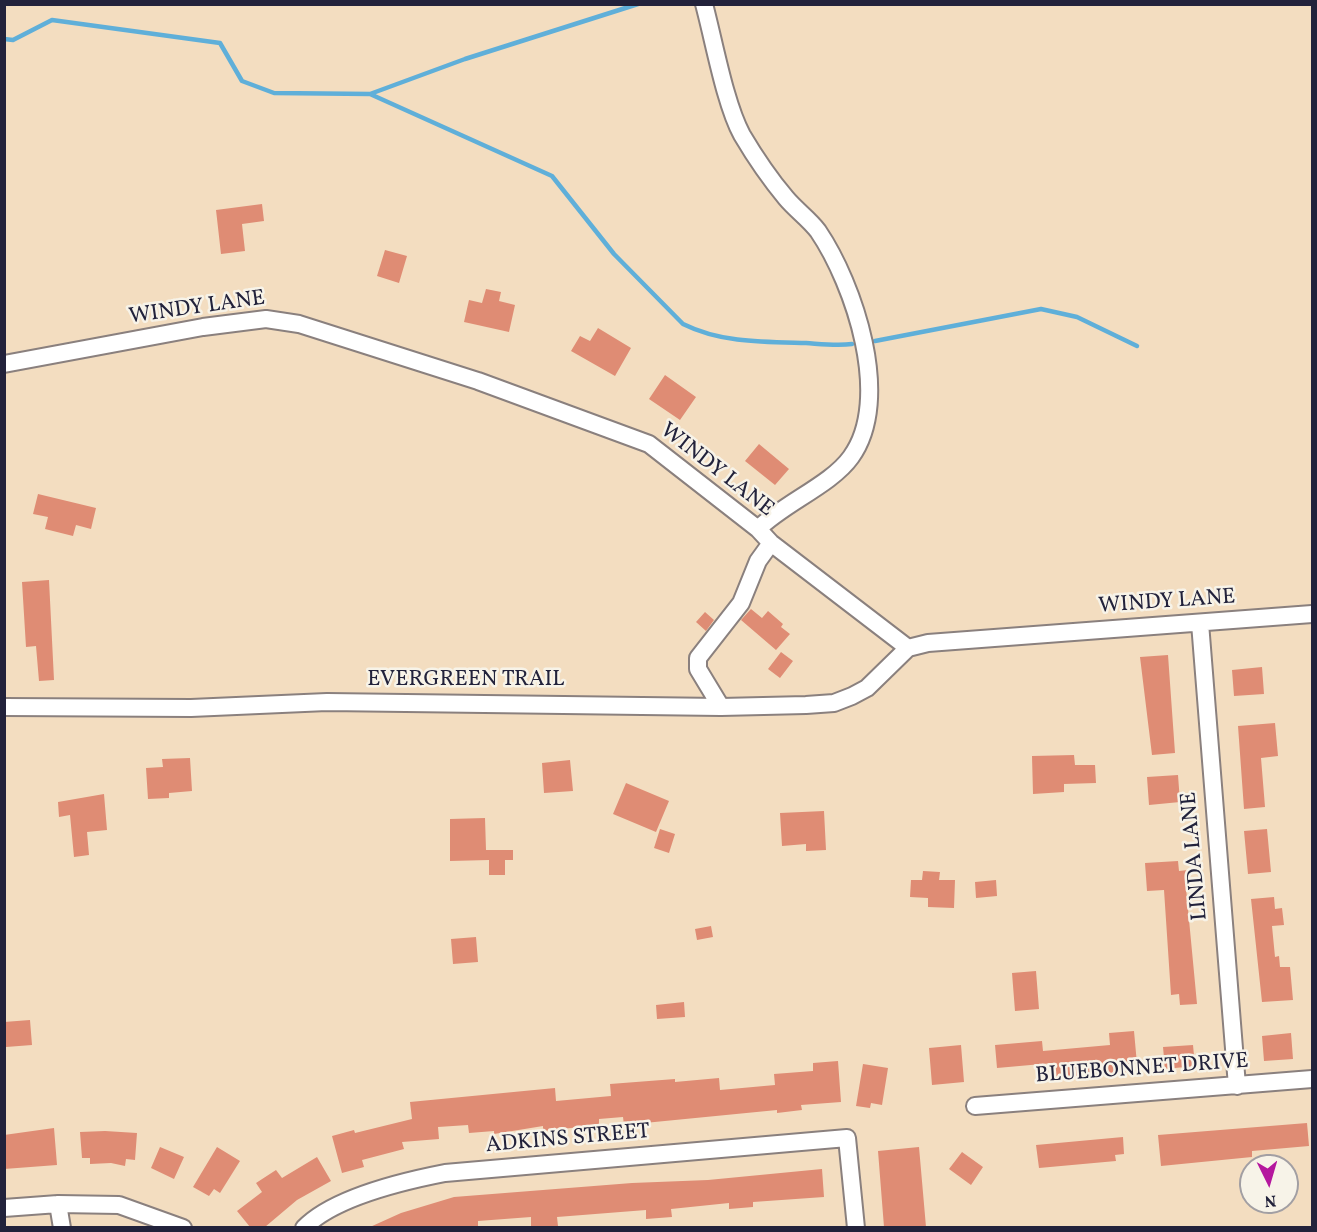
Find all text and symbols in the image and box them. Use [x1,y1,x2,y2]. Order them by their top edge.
street label: WINDY LANE [127,286,267,332]
street label: WINDY LANE [654,418,778,524]
street label: WINDY LANE [1098,585,1236,621]
street label: EVERGREEN TRAIL [367,668,565,694]
street label: LINDA LANE [1177,790,1215,922]
street label: BLUEBONNET DRIVE [1034,1049,1250,1091]
street label: ADKINS STREET [485,1120,651,1160]
north arrow [1239,1154,1299,1214]
text: N [1264,1188,1277,1211]

